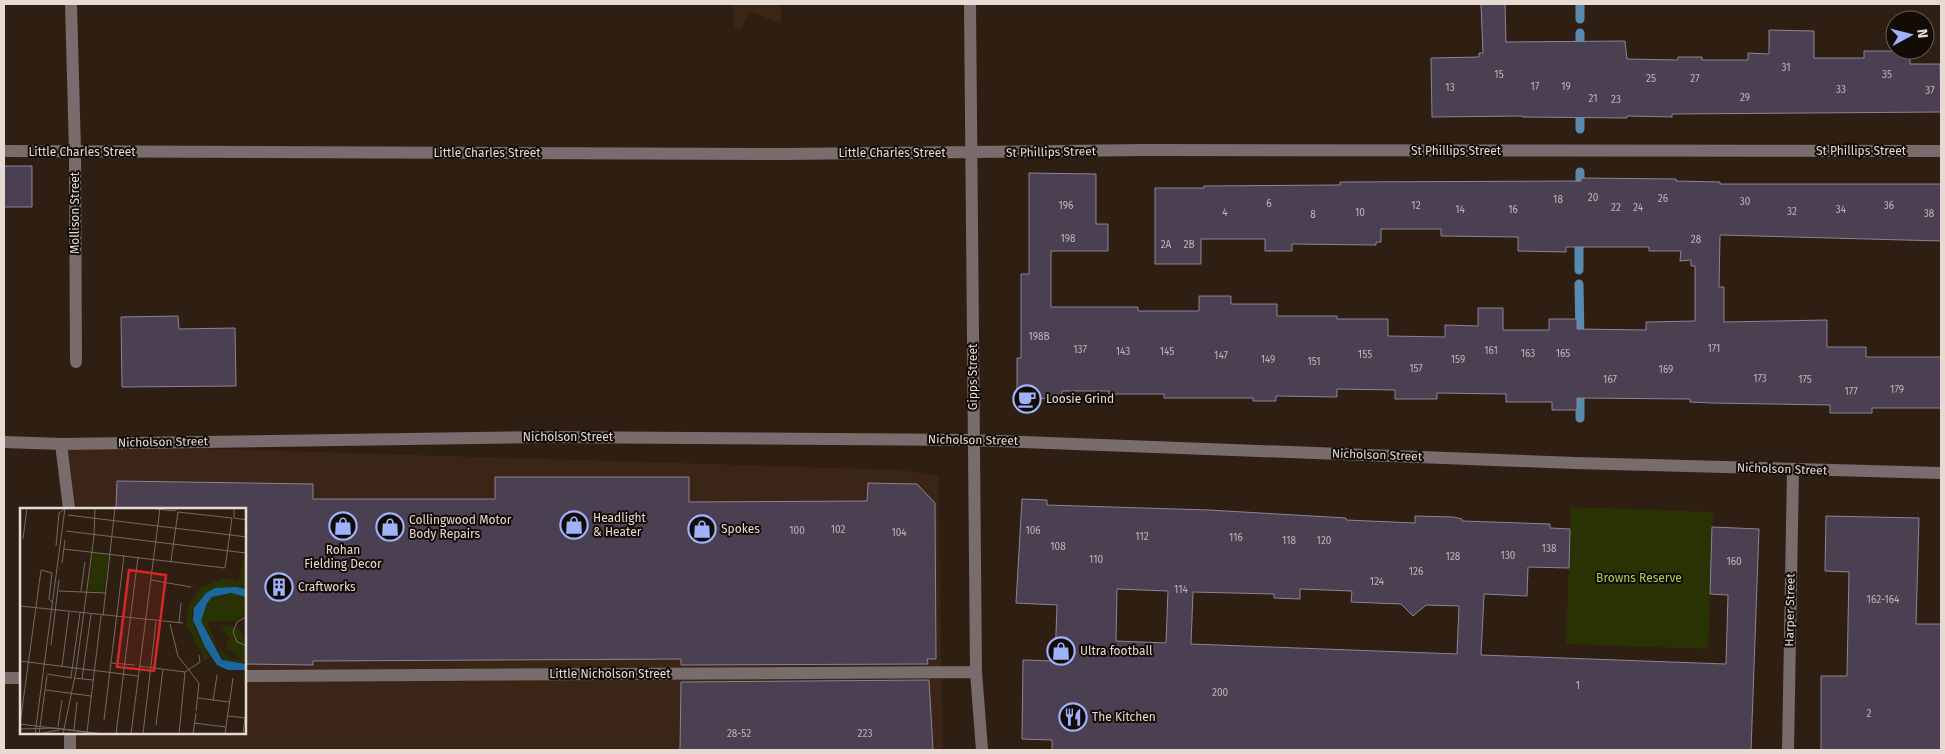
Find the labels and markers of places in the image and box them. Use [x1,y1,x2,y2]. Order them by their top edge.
cafe icon: Loosie Grind [1012,384,1042,414]
place label: Loosie Grind [1046,392,1114,406]
shop icon: Headlight & Heater [559,510,589,540]
shop icon: Rohan Fielding Decor [328,511,358,541]
place label: Headlight & Heater [593,511,646,539]
shop icon: Collingwood Motor Body Repairs [375,512,405,542]
place label: Collingwood Motor Body Repairs [409,513,512,541]
shop icon: Spokes [687,514,717,544]
place label: Spokes [721,522,760,536]
place label: Rohan Fielding Decor [304,543,382,571]
building icon: Craftworks [264,572,294,602]
place label: Craftworks [298,580,356,594]
shop icon: Ultra football [1046,636,1076,666]
place label: Ultra football [1080,644,1153,658]
restaurant icon: The Kitchen [1058,702,1088,732]
place label: The Kitchen [1092,710,1156,724]

